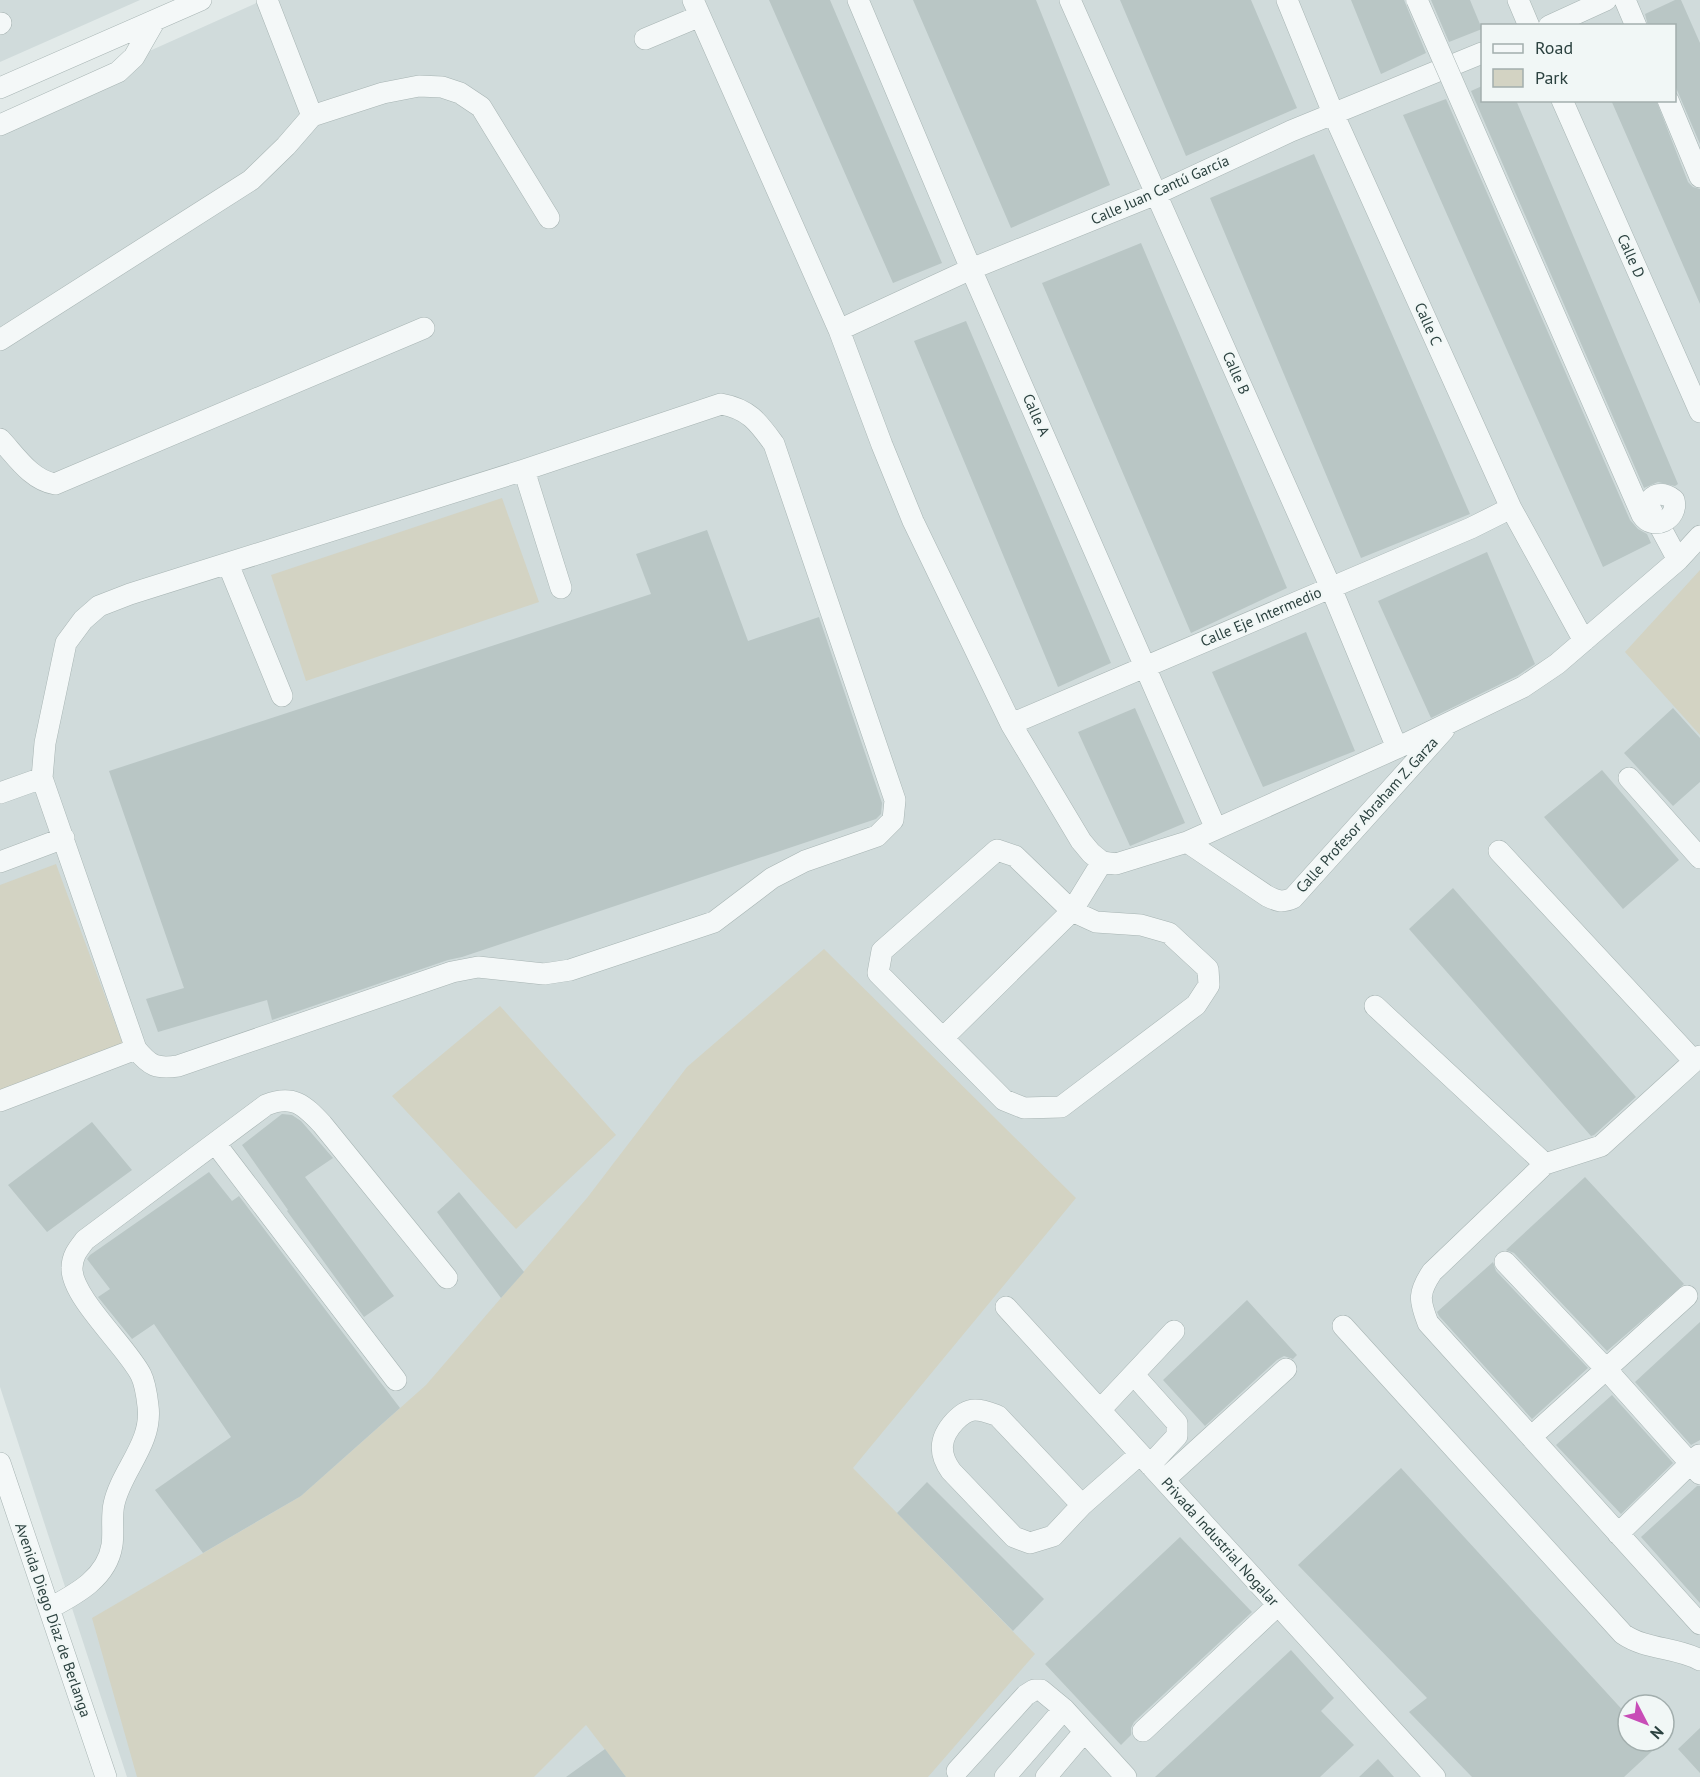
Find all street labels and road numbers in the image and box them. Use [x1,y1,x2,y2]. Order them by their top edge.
street label: Calle Juan Cantú García [1088,150,1232,229]
street label: Calle D [1613,231,1649,281]
street label: Calle C [1411,300,1446,348]
street label: Calle B [1219,348,1254,397]
street label: Calle A [1019,391,1054,439]
street label: Calle Eje Intermedio [1197,582,1324,651]
street label: Calle Profesor Abraham Z. Garza [1292,733,1442,897]
street label: Privada Industrial Nogalar [1158,1473,1283,1610]
street label: Avenida Diego Díaz de Berlanga [11,1520,96,1720]

